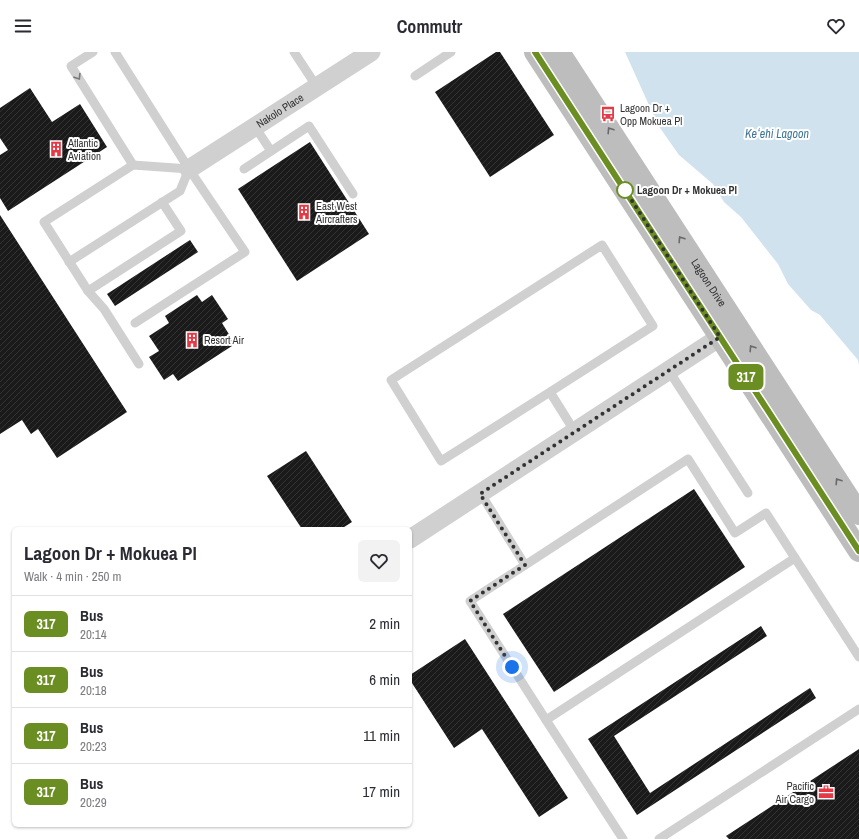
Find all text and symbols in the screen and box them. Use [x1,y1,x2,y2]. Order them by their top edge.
text: Commutr [397,14,462,39]
icon: menu [12,15,34,37]
icon: heart [825,15,847,37]
one-way arrow [73,73,81,80]
street label: Nakolo Place [254,90,306,131]
place label: Lagoon Dr + Opp Mokuea Pl [620,101,682,128]
bus stop icon: Lagoon Dr + Opp Mokuea Pl [599,105,617,123]
water label: Keʻehi Lagoon [745,126,809,142]
one-way arrow [608,128,615,135]
place label: Atlantic Aviation [67,136,101,163]
building icon: Atlantic Aviation [47,140,65,158]
marker: Lagoon Dr + Mokuea Pl [616,181,634,199]
place label: Lagoon Dr + Mokuea Pl [637,183,737,197]
place label: East West Aircrafters [315,199,358,226]
building icon: East West Aircrafters [295,203,313,221]
one-way arrow [679,237,686,244]
street label: Lagoon Drive [688,256,729,309]
building icon: Resort Air [183,331,201,349]
place label: Resort Air [204,333,244,347]
one-way arrow [750,346,757,353]
line badge: 317 [723,364,769,390]
text: 317 [736,368,756,386]
one-way arrow [835,478,843,485]
text: Lagoon Dr + Mokuea Pl [24,540,197,566]
button: heart [358,540,400,582]
text: Walk · 4 min · 250 m [24,568,121,585]
text: Bus [80,605,103,626]
text: 2 min [369,613,400,634]
text: 317 [36,615,56,633]
text: 20:14 [80,626,107,643]
your location [502,657,522,677]
text: Bus [80,661,103,682]
text: 6 min [369,669,400,690]
text: 317 [36,671,56,689]
text: 20:18 [80,682,107,699]
text: Bus [80,717,103,738]
text: 11 min [363,725,400,746]
text: 317 [36,727,56,745]
text: 20:23 [80,738,107,755]
text: Bus [80,773,103,794]
place label: Pacific Air Cargo [774,779,814,806]
text: 17 min [362,781,400,802]
text: 317 [36,783,56,801]
office icon: Pacific Air Cargo [817,783,835,801]
text: 20:29 [80,794,107,811]

